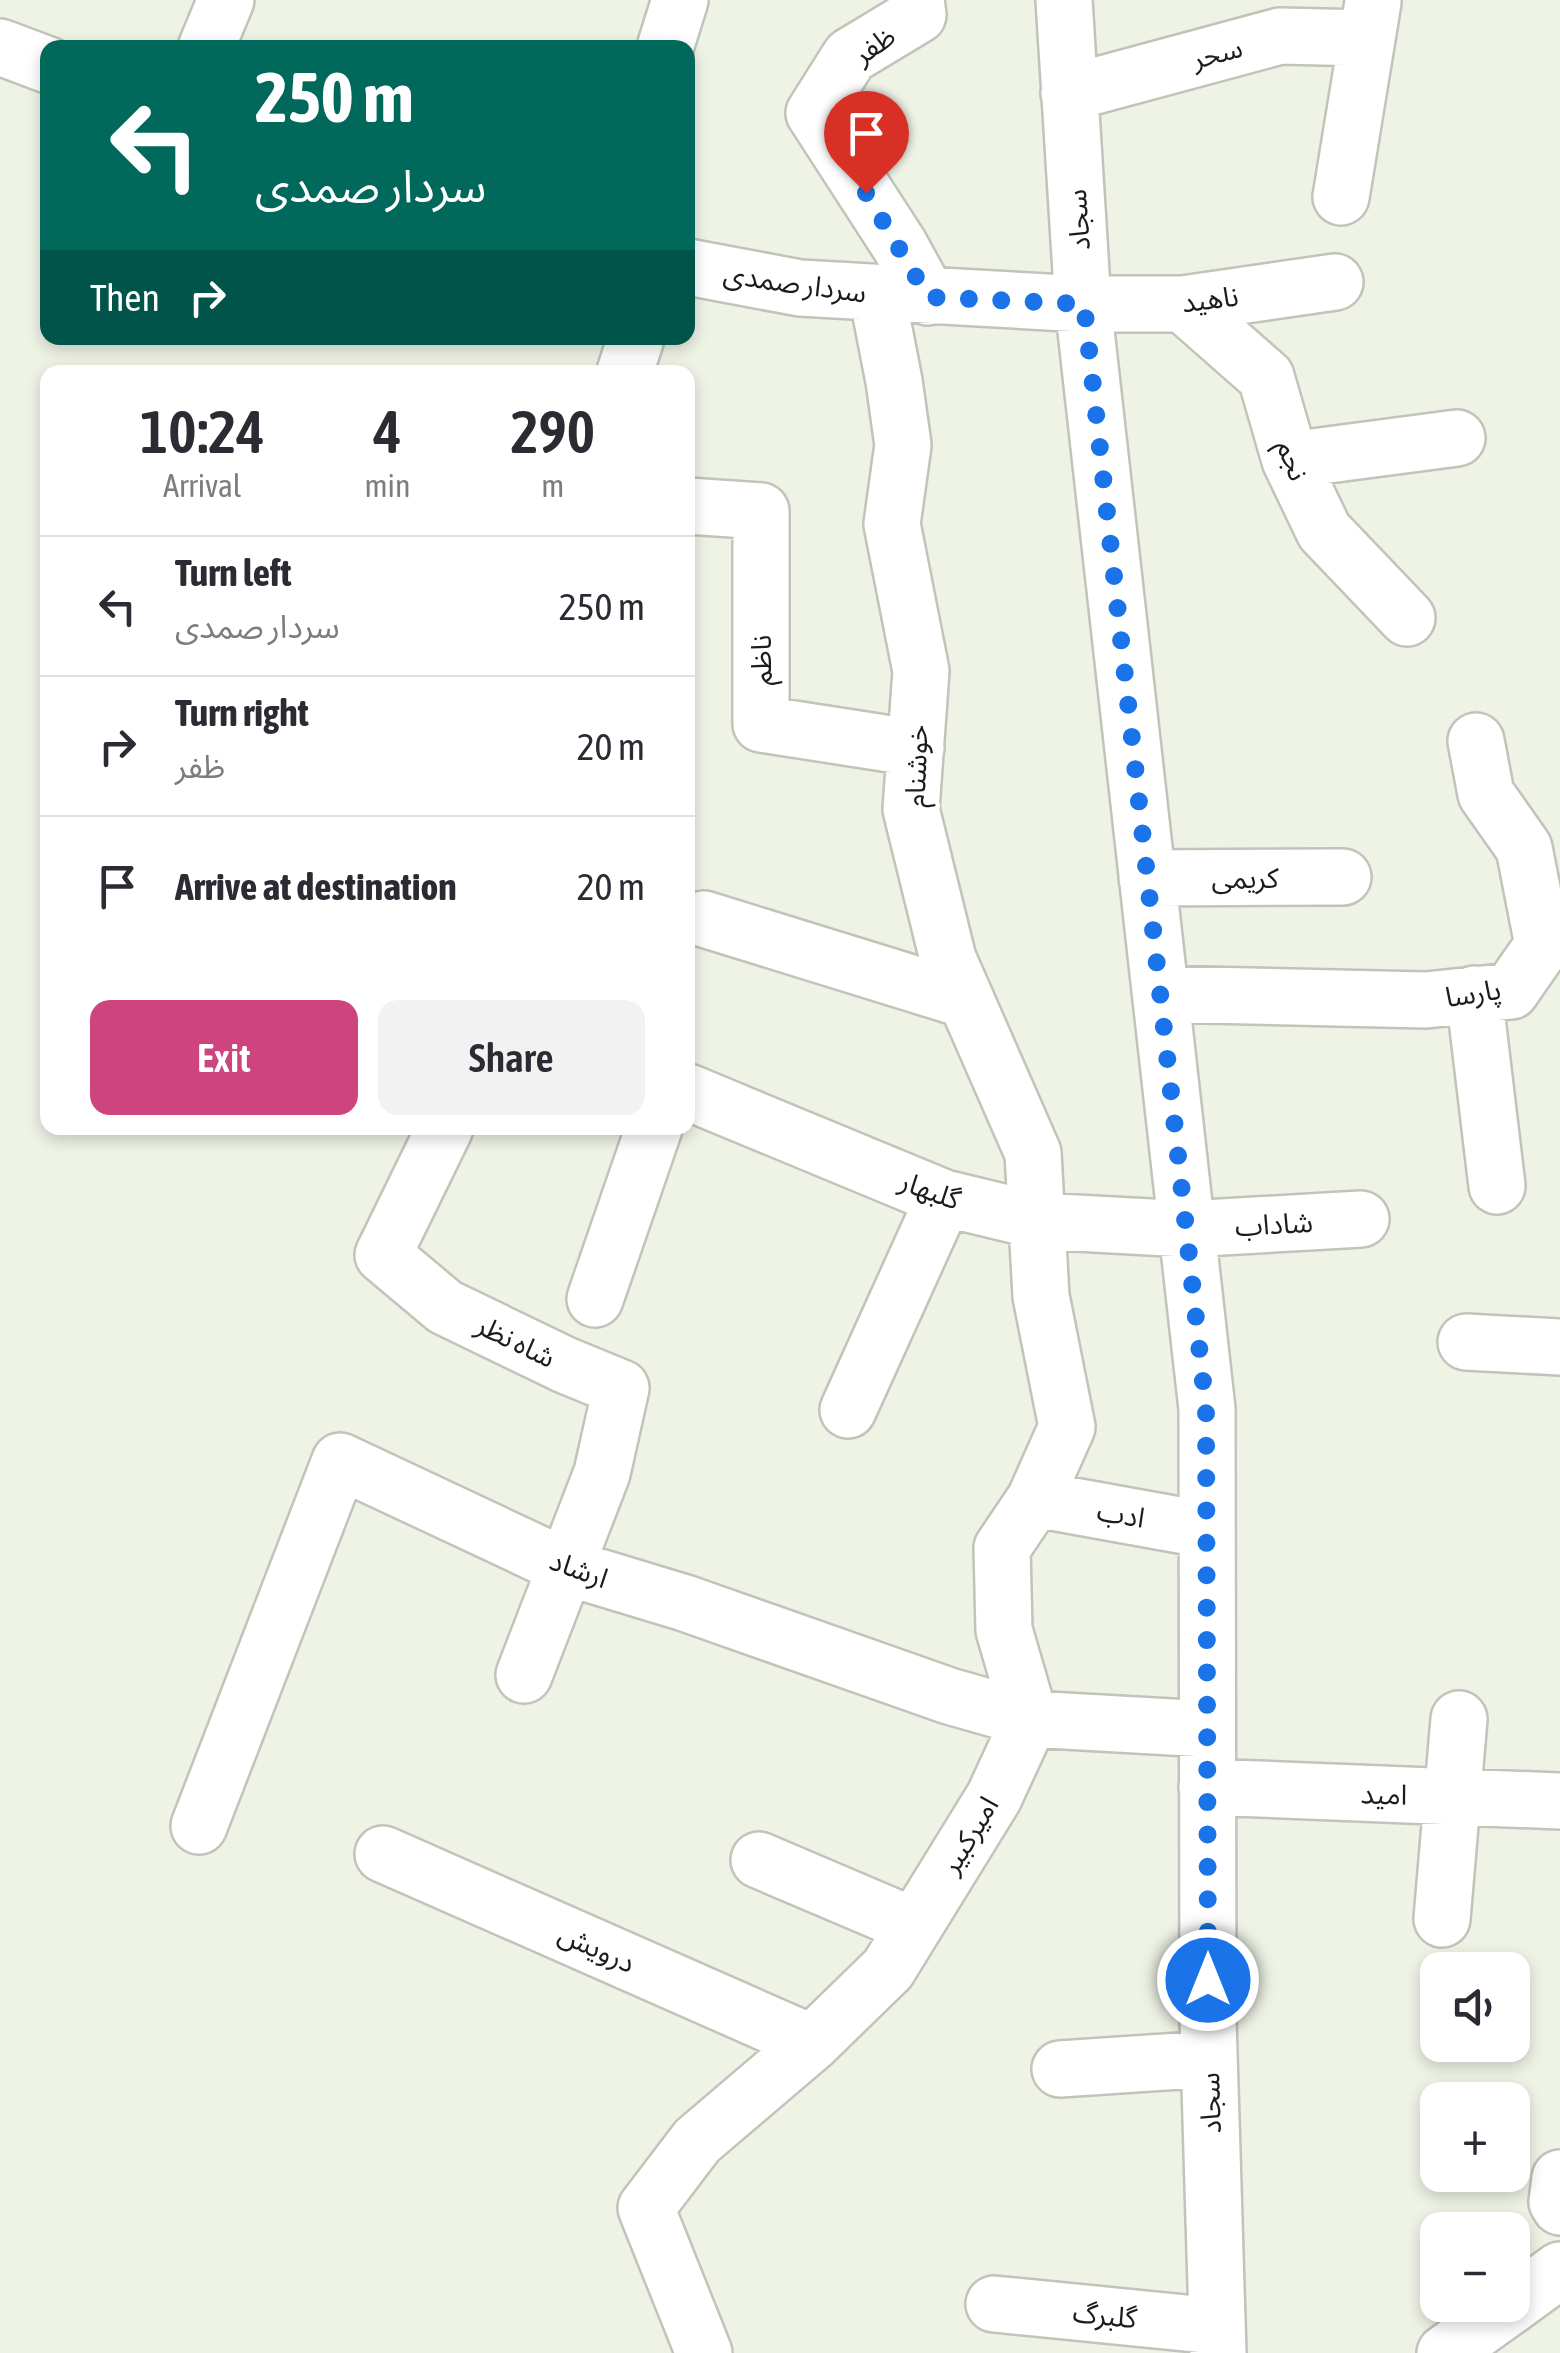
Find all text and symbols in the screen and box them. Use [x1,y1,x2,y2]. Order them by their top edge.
street label: ظفر [846,19,902,72]
street label: سحر [1187,31,1246,76]
text: 250 m [255,57,414,137]
icon: left [90,80,220,210]
pin [824,91,909,194]
icon: arrive [839,106,894,161]
text: سردار صمدی [255,160,486,212]
street label: سجاد [1060,188,1096,252]
street label: سردار صمدی [721,257,869,310]
icon: right [180,270,235,325]
text: Then [90,276,160,319]
street label: ناهید [1180,280,1240,318]
text: 10:24 [140,397,265,466]
text: 4 [373,397,402,466]
text: 290 [510,397,595,466]
street label: نجم [1265,435,1315,487]
text: Arrival [163,467,241,504]
text: min [365,467,410,504]
text: m [541,467,564,504]
text: Turn left [175,551,291,594]
icon: left [90,579,145,634]
text: 250 m [559,585,645,628]
text: سردار صمدی [175,608,340,645]
street label: ناظم [745,635,783,685]
text: Turn right [175,691,309,734]
icon: right [90,719,145,774]
street label: خوشنام [899,724,938,808]
text: 20 m [577,725,645,768]
text: ظفر [175,748,225,785]
icon: arrive [90,859,145,914]
street label: کریمی [1212,862,1279,895]
text: Arrive at destination [175,865,457,908]
text: 20 m [577,865,645,908]
street label: پارسا [1443,973,1504,1015]
button: Exit [90,1000,358,1115]
button: Share [378,1000,645,1115]
street label: گلبهار [894,1164,965,1217]
street label: شاداب [1234,1206,1314,1242]
street label: شاه نظر [470,1308,561,1375]
street label: ادب [1095,1494,1147,1534]
street label: ارشاد [545,1544,612,1595]
street label: امید [1360,1777,1408,1811]
street label: امیرکبیر [933,1791,1005,1881]
street label: درویش [554,1917,640,1980]
position arrow [1156,1928,1260,2032]
map controls [1420,1952,1530,2322]
button: sound [1420,1952,1530,2062]
street label: سجاد [1193,2072,1227,2134]
button: + [1420,2082,1530,2192]
button: − [1420,2212,1530,2322]
street label: گلبرگ [1071,2296,1139,2335]

